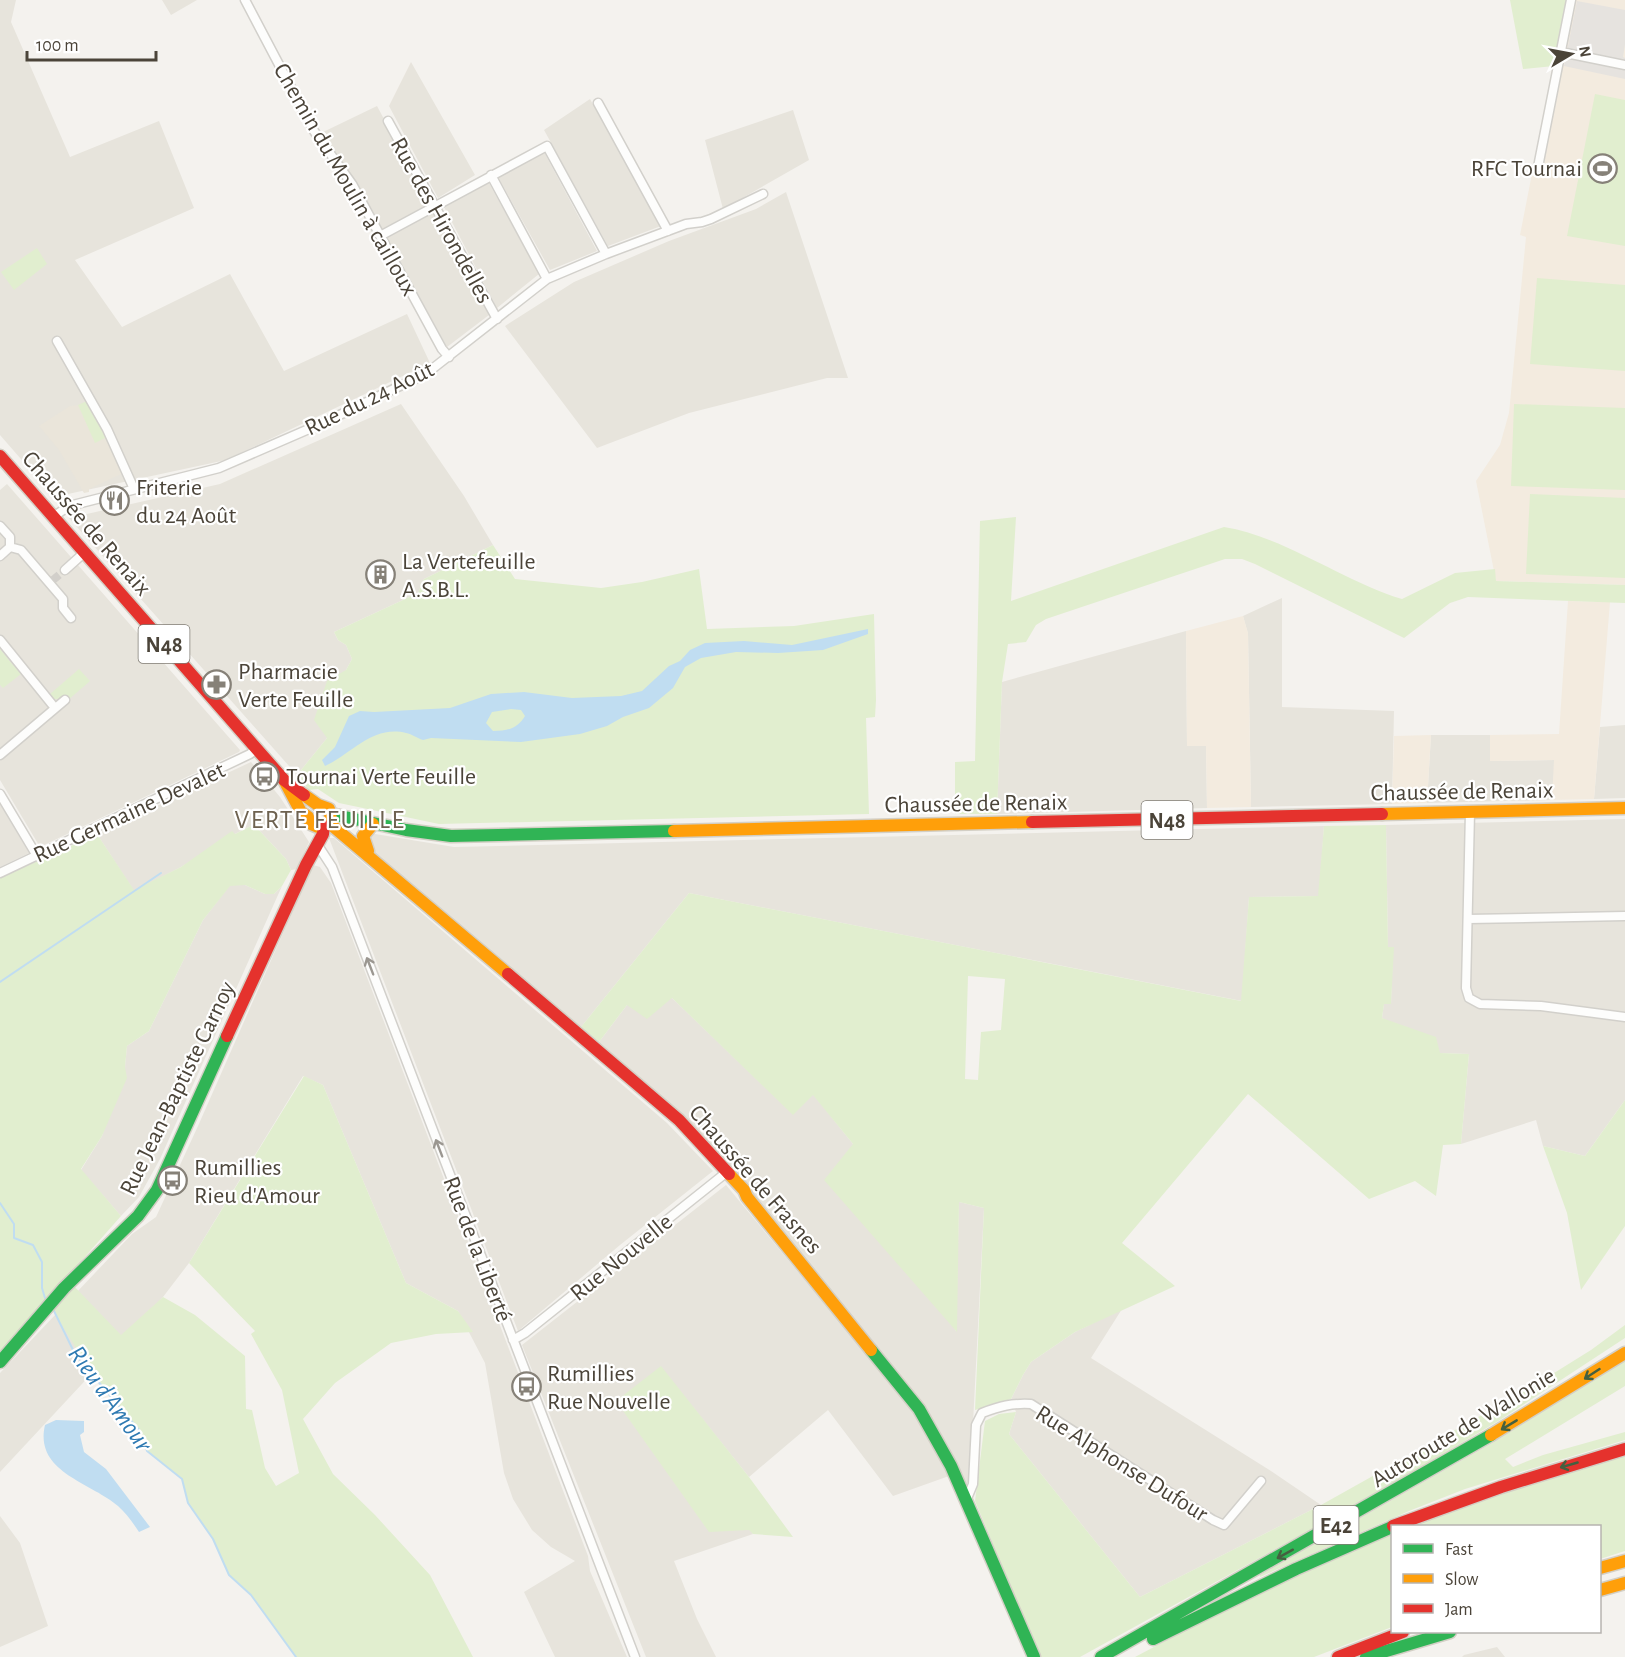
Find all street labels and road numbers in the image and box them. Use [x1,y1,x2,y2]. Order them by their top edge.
street label: Chemin du Moulin à cailloux [269,59,422,300]
street label: Rue des Hirondelles [386,134,497,307]
street label: Rue du 24 Août [301,357,438,440]
street label: Chaussée de Renaix [17,447,156,601]
road number: N48 [138,625,190,663]
street label: Rue Germaine Devalet [30,758,229,868]
street label: Chaussée de Renaix [1370,778,1554,806]
street label: Chaussée de Renaix [884,790,1068,818]
road number: N48 [1142,801,1192,839]
street label: Rue Jean-Baptiste Carnoy [116,978,240,1199]
street label: Chaussée de Frasnes [684,1100,826,1259]
street label: Rue de la Liberté [438,1173,516,1325]
street label: Rue Nouvelle [566,1210,677,1306]
street label: Autoroute de Wallonie [1367,1364,1560,1492]
street label: Rue Alphonse Dufour [1031,1401,1212,1527]
road number: E42 [1314,1506,1358,1544]

